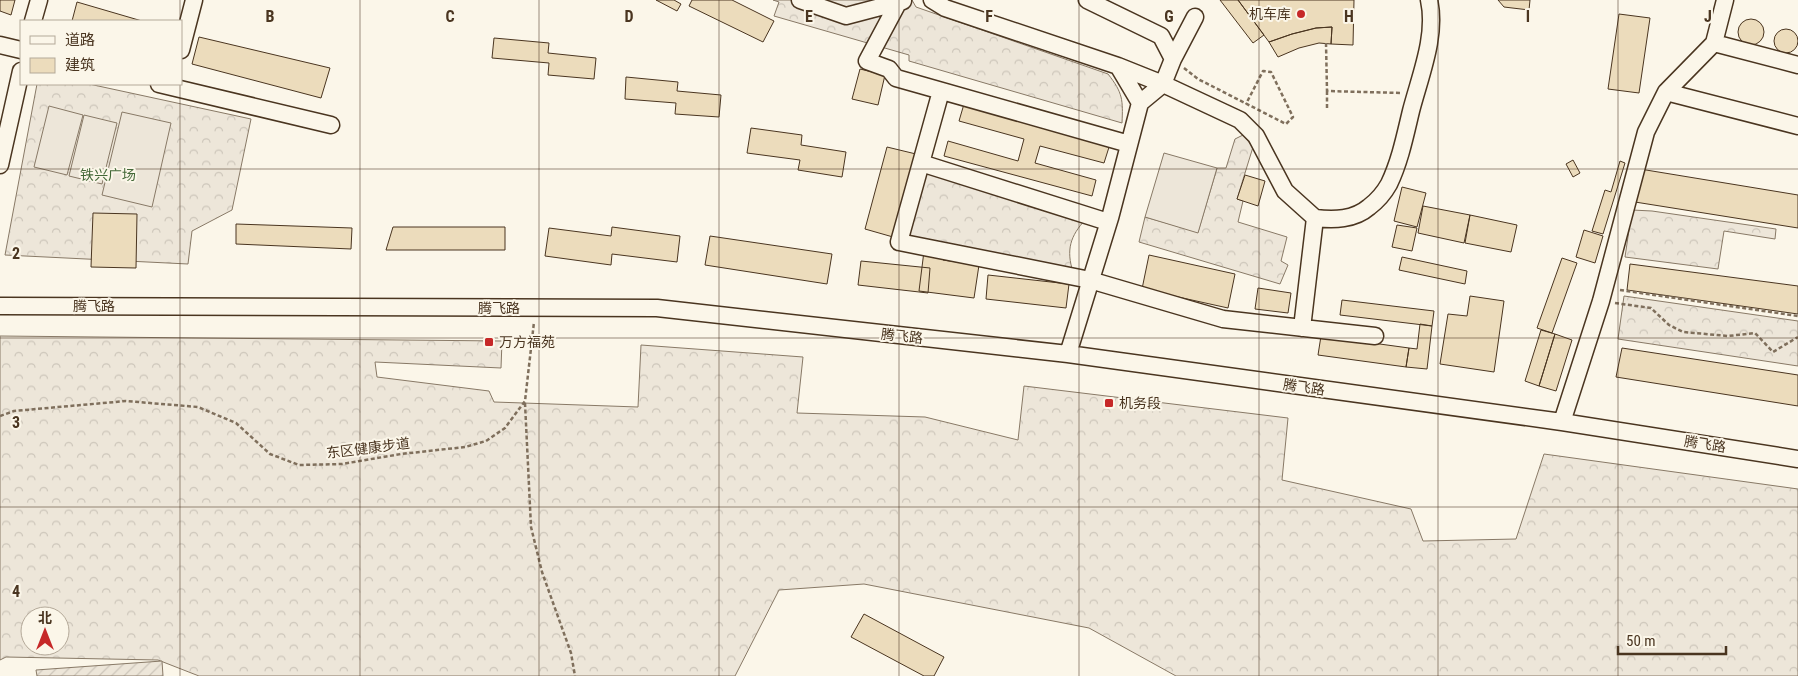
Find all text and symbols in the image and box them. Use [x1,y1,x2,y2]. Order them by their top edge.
place label: 机车库 [1249,6,1291,22]
text: B [266,7,275,26]
text: C [445,7,455,26]
text: D [624,7,634,26]
text: E [805,7,813,26]
text: F [985,7,993,26]
text: G [1164,7,1174,26]
text: H [1344,7,1354,26]
text: I [1526,7,1530,26]
text: J [1704,7,1712,26]
marker: 机车库 [1295,8,1307,20]
legend [20,20,182,85]
text: 道路 [65,31,95,49]
text: 建筑 [65,56,95,74]
park label: 铁兴广场 [80,167,136,183]
text: 2 [12,244,20,263]
street label: 腾飞路 [73,298,115,314]
street label: 腾飞路 [478,300,520,316]
street label: 腾飞路 [880,326,924,346]
place label: 万方福苑 [499,334,555,350]
marker: 万方福苑 [483,336,495,348]
street label: 腾飞路 [1282,376,1326,398]
place label: 机务段 [1119,395,1161,411]
marker: 机务段 [1103,397,1115,409]
text: 3 [12,413,20,432]
street label: 腾飞路 [1683,433,1727,455]
street label: 东区健康步道 [325,435,411,461]
text: 4 [12,582,20,601]
north arrow [20,606,70,656]
text: 北 [38,610,52,626]
scale bar [1618,624,1726,656]
text: 50 m [1626,632,1656,650]

